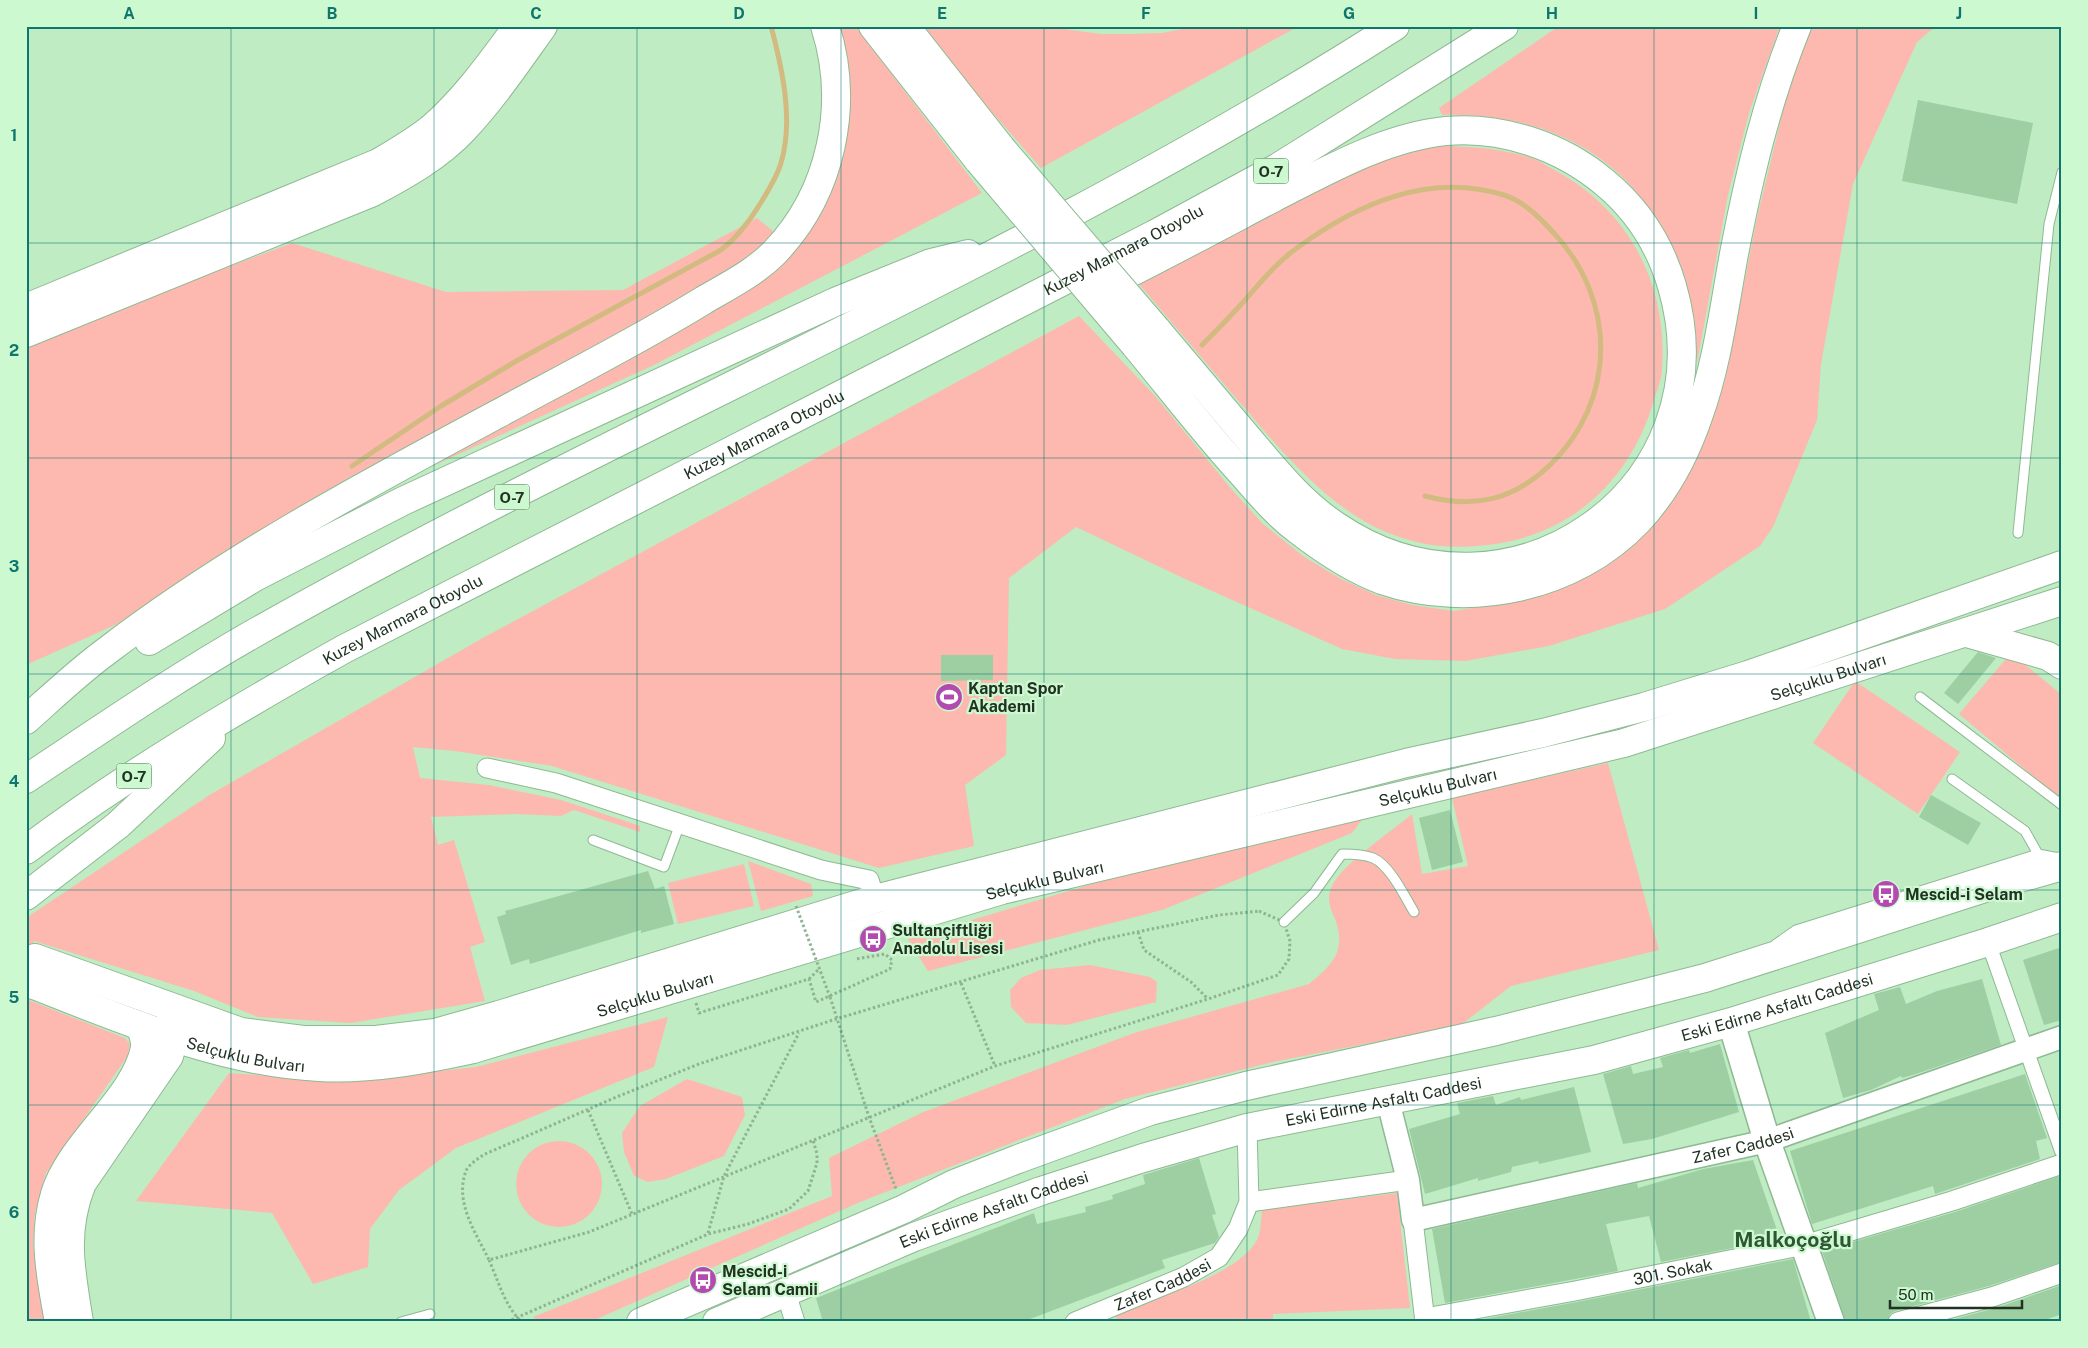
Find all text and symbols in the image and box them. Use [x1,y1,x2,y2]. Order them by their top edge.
text: A [123,4,135,23]
text: B [327,4,338,23]
text: C [530,4,542,23]
text: D [733,4,745,23]
text: E [937,4,947,23]
text: F [1141,4,1151,23]
text: G [1343,4,1355,23]
text: H [1546,4,1558,23]
text: I [1754,4,1758,23]
text: J [1956,4,1962,23]
text: 1 [11,126,17,145]
road number: O-7 [1254,158,1288,184]
street label: Kuzey Marmara Otoyolu [1040,200,1206,299]
text: 2 [9,341,19,360]
street label: Kuzey Marmara Otoyolu [680,385,847,483]
road number: O-7 [494,484,530,510]
text: 3 [9,557,19,576]
street label: Kuzey Marmara Otoyolu [319,570,486,669]
street label: Selçuklu Bulvarı [1768,649,1888,705]
place label: Kaptan Spor Akademi [968,679,1064,716]
sports icon: Kaptan Spor Akademi [934,682,964,712]
road number: O-7 [116,764,152,788]
street label: Selçuklu Bulvarı [1377,764,1498,810]
text: 4 [9,772,20,791]
street label: Selçuklu Bulvarı [983,857,1105,904]
bus stop icon: Mescid-i Selam [1871,879,1901,909]
place label: Mescid-i Selam [1905,885,2023,904]
place label: Sultançiftliği Anadolu Lisesi [892,921,1003,958]
bus stop icon: Sultançiftliği Anadolu Lisesi [858,924,888,954]
street label: Selçuklu Bulvarı [594,968,715,1021]
street label: Eski Edirne Asfaltı Caddesi [1679,969,1875,1045]
text: 5 [9,988,20,1007]
street label: Selçuklu Bulvarı [184,1033,306,1076]
street label: Eski Edirne Asfaltı Caddesi [1284,1073,1483,1130]
street label: Zafer Caddesi [1690,1123,1796,1167]
street label: Eski Edirne Asfaltı Caddesi [896,1167,1091,1252]
text: 6 [9,1203,19,1222]
district label: Malkoçoğlu [1734,1227,1852,1252]
street label: Zafer Caddesi [1111,1254,1214,1314]
street label: 301. Sokak [1632,1254,1714,1289]
place label: Mescid-i Selam Camii [722,1262,818,1299]
bus stop icon: Mescid-i Selam Camii [688,1265,718,1295]
scale bar [1890,1278,2023,1310]
text: 50 m [1898,1286,1933,1303]

